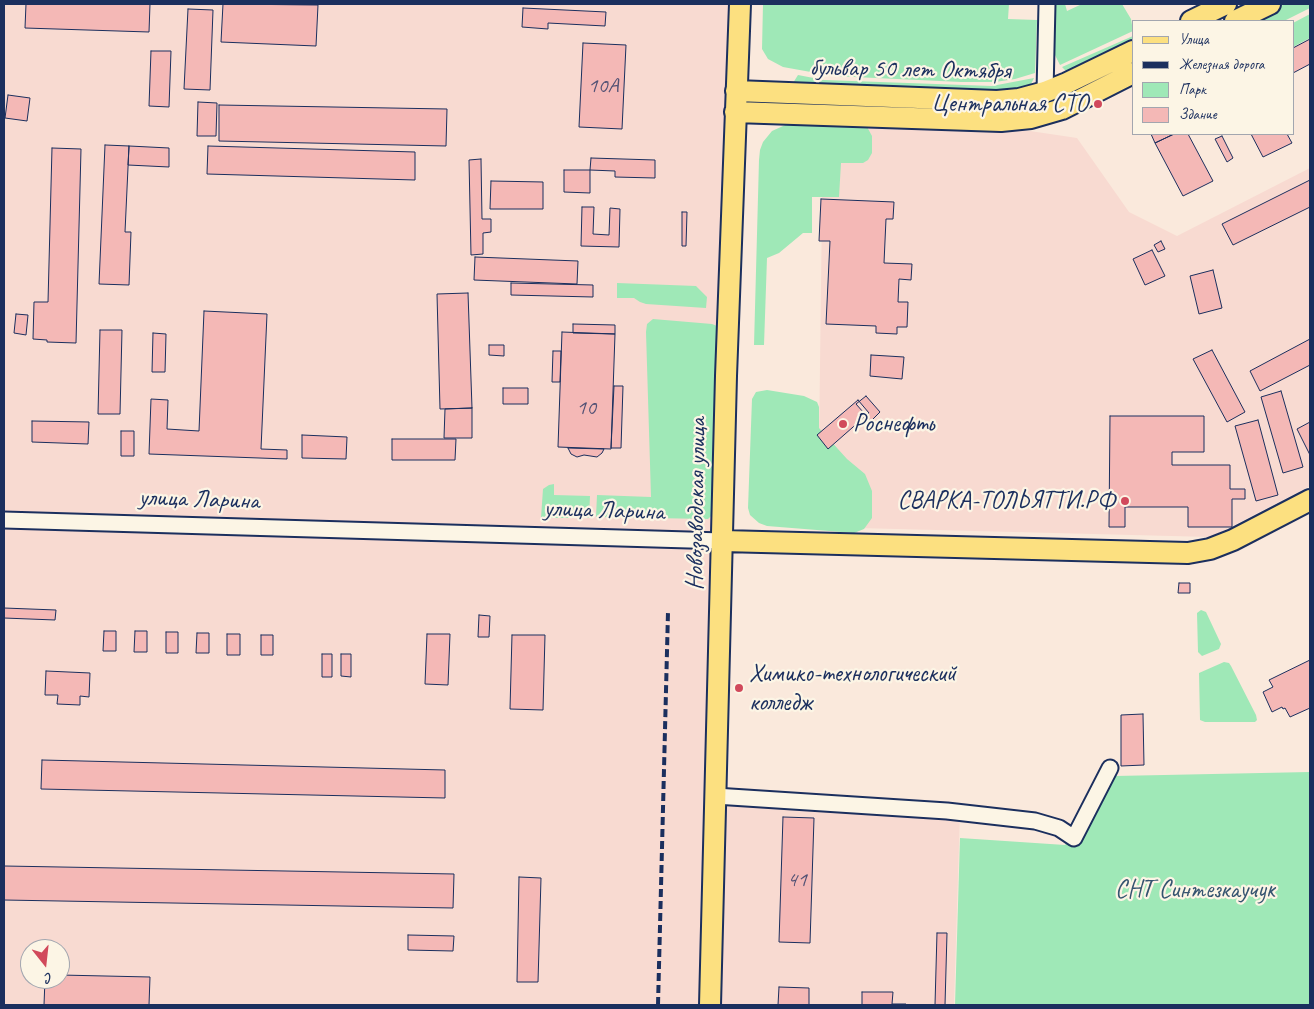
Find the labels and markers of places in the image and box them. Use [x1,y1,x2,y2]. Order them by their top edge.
place label: Центральная СТО [931,89,1088,119]
marker: Центральная СТО [1092,98,1104,110]
place label: Роснефть [853,409,934,439]
marker: Роснефть [837,418,849,430]
place label: СВАРКА-ТОЛЬЯТТИ.РФ [898,486,1115,516]
marker: СВАРКА-ТОЛЬЯТТИ.РФ [1119,495,1131,507]
place label: Химико-технологический колледж [749,659,956,718]
marker: Химико-технологический колледж [733,682,745,694]

